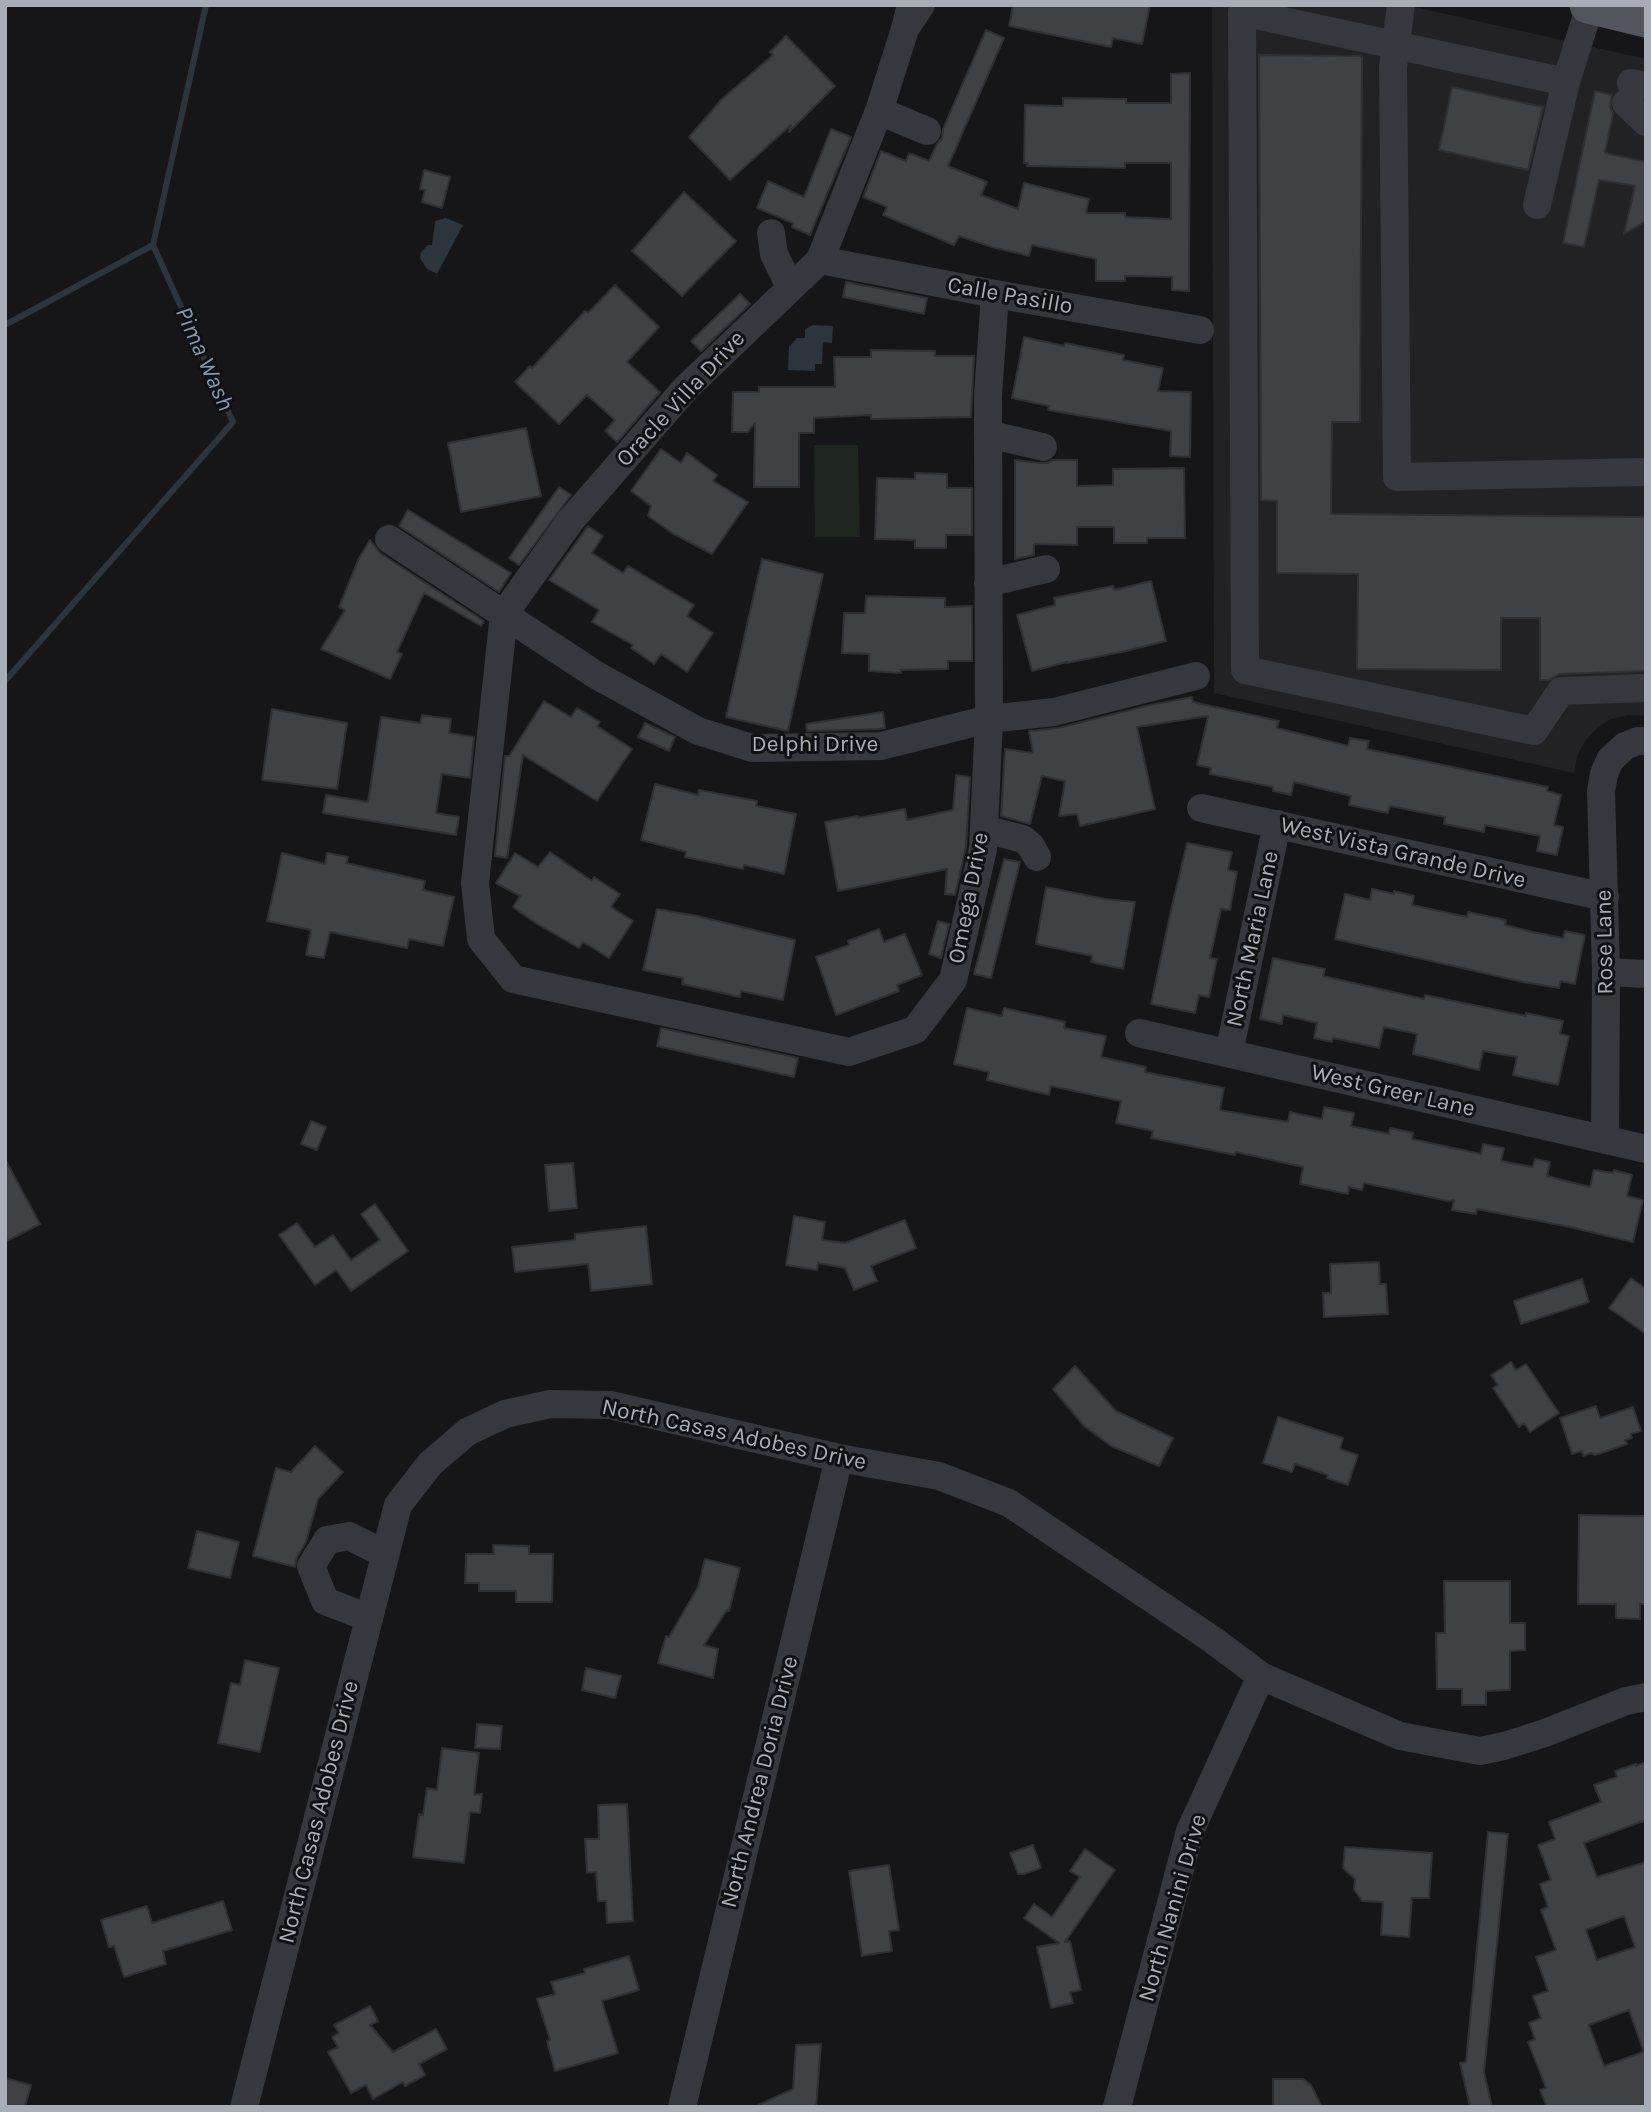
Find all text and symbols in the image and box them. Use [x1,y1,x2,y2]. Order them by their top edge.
street label: Calle Pasillo [945,271,1075,321]
water label: Pima Wash [168,302,240,416]
street label: Oracle Villa Drive [611,325,751,473]
street label: Delphi Drive [752,730,878,758]
street label: West Vista Grande Drive [1278,811,1528,895]
street label: Omega Drive [943,830,995,966]
street label: North Maria Lane [1221,849,1285,1029]
street label: Rose Lane [1590,889,1620,995]
street label: West Greer Lane [1308,1059,1478,1123]
street label: North Casas Adobes Drive [599,1393,869,1477]
street label: North Andrea Doria Drive [715,1653,805,1911]
street label: North Casas Adobes Drive [273,1678,365,1946]
street label: North Nanini Drive [1133,1811,1213,2005]

